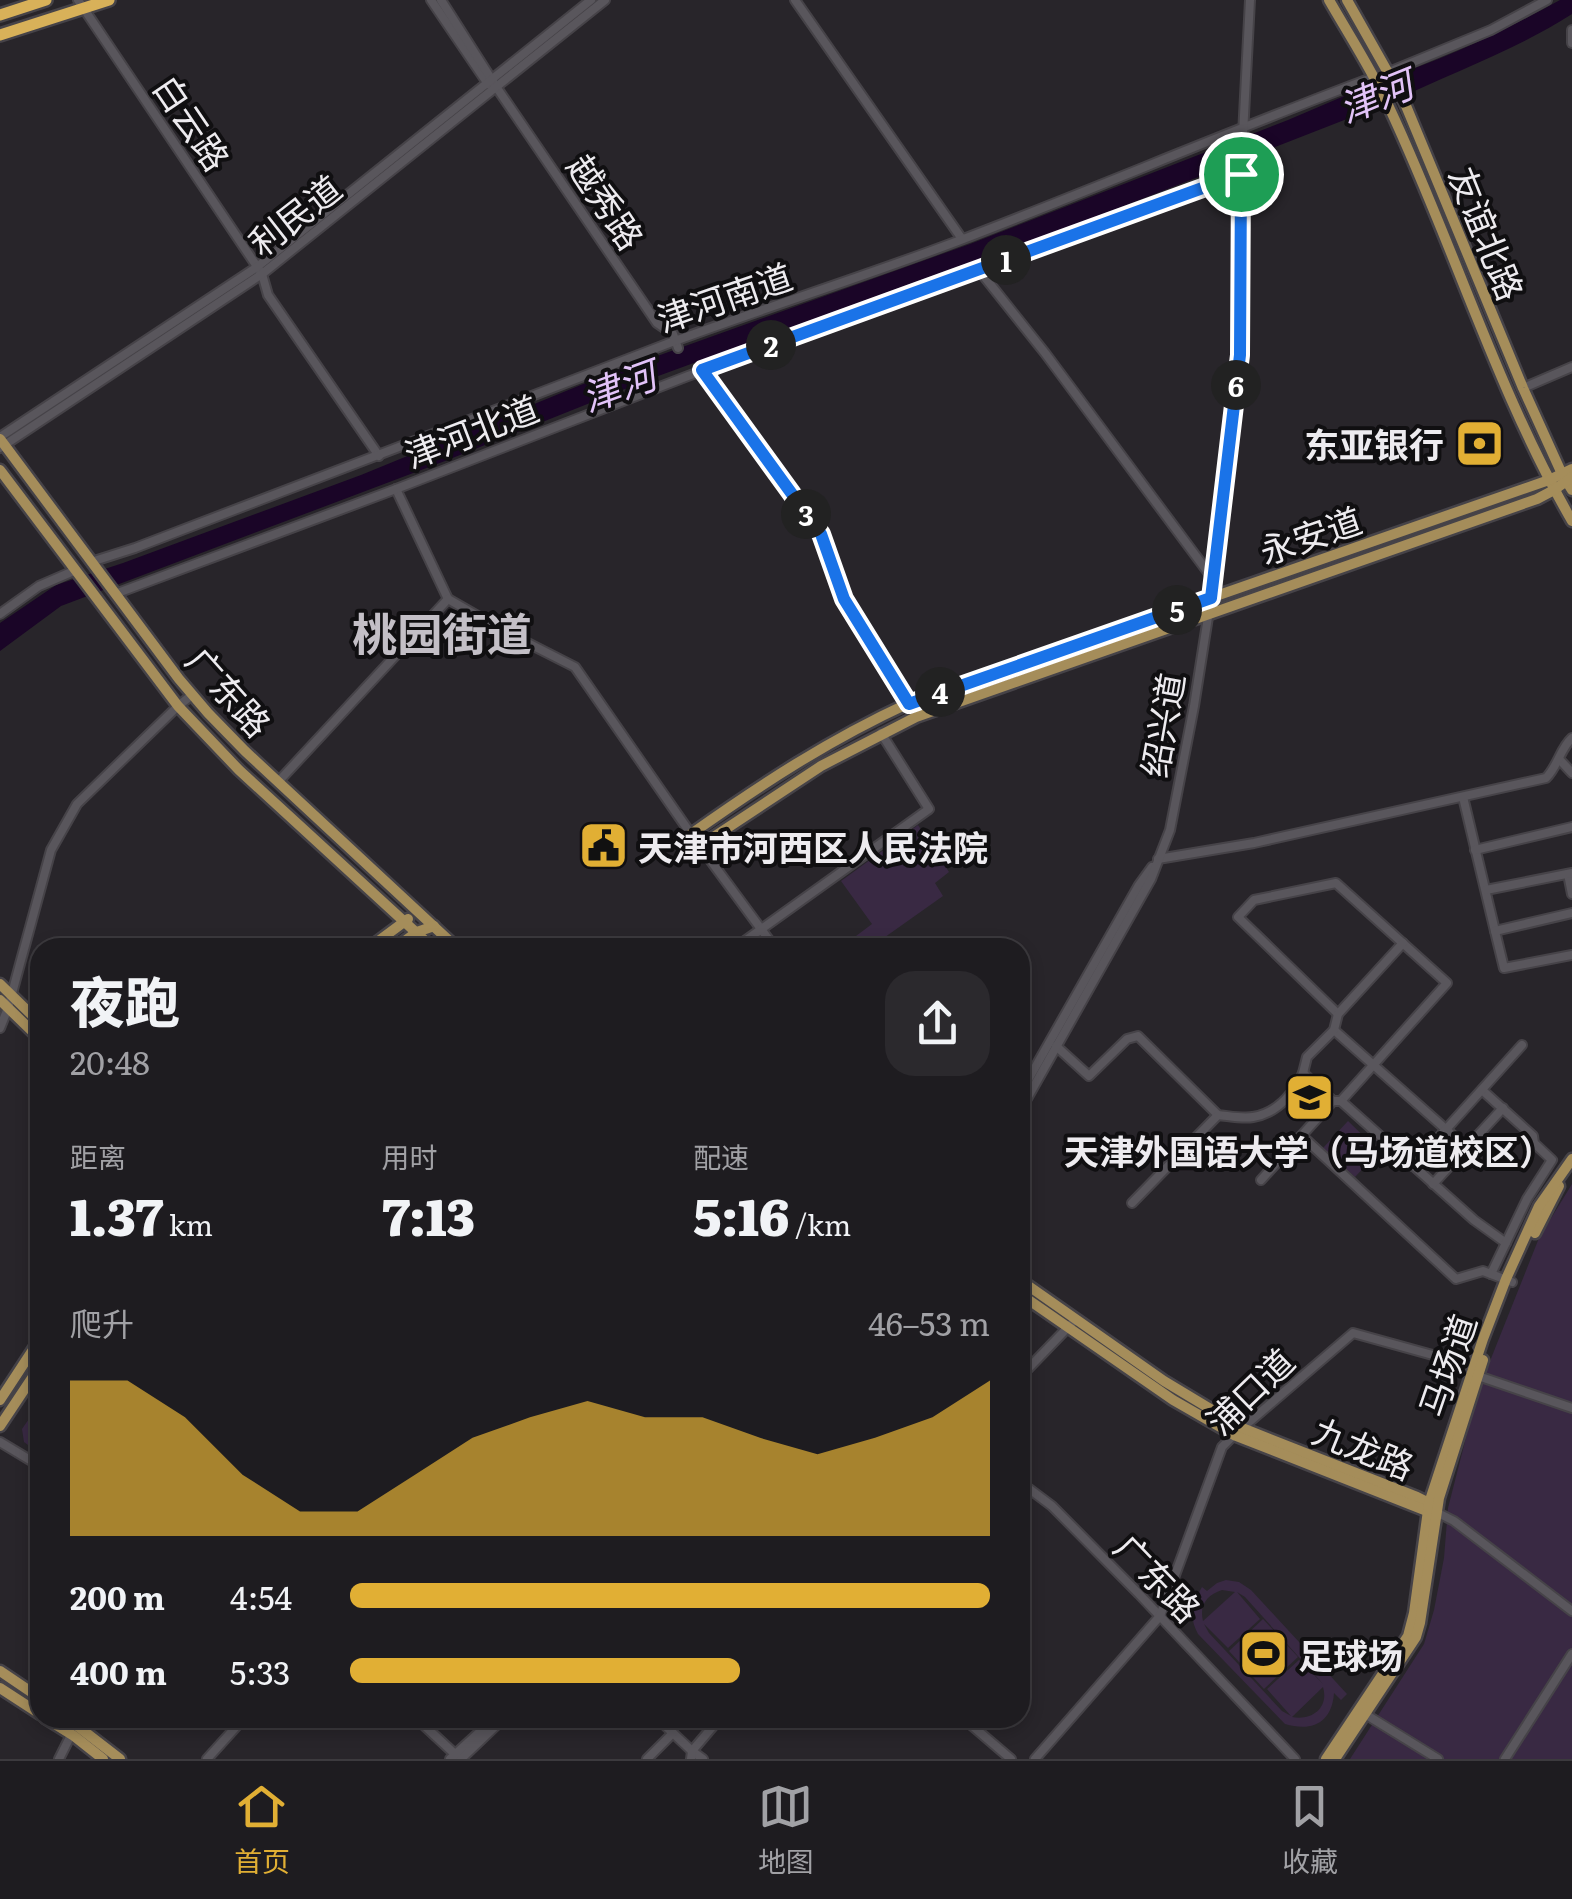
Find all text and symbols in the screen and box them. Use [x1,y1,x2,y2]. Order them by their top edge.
water label: 津河 [1329,51,1427,135]
street label: 白云路 [142,64,244,180]
pin [1199,132,1284,217]
street label: 越秀路 [556,143,658,259]
icon: arrive [1214,147,1269,202]
street label: 友谊北路 [1438,158,1538,308]
street label: 利民道 [237,161,351,267]
pin: 1 [981,235,1031,285]
text: 1 [1000,239,1012,281]
street label: 津河南道 [649,249,799,343]
pin: 2 [746,320,796,370]
text: 2 [763,324,779,366]
water label: 津河 [573,342,670,424]
pin: 6 [1211,360,1261,410]
text: 6 [1228,364,1244,406]
street label: 津河北道 [396,381,546,479]
place label: 东亚银行 [1304,417,1444,469]
bank icon: 东亚银行 [1453,417,1505,469]
pin: 3 [781,489,831,539]
street label: 永安道 [1252,492,1368,576]
text: 3 [798,493,814,535]
pin: 5 [1152,585,1202,635]
text: 5 [1169,589,1185,631]
district label: 桃园街道 [352,598,532,665]
street label: 广东路 [176,635,284,747]
pin: 4 [915,667,965,717]
street label: 绍兴道 [1126,669,1196,781]
text: 4 [932,671,948,713]
public building icon: 天津市河西区人民法院 [577,820,629,872]
place label: 天津市河西区人民法院 [638,820,988,872]
text: 夜跑 [70,958,180,1040]
button: share [885,971,990,1076]
text: 20:48 [70,1037,150,1085]
school or university icon: 天津外国语大学（马场道校区） [1283,1072,1335,1124]
place label: 天津外国语大学（马场道校区） [1064,1124,1554,1176]
text: 距离 [70,1135,126,1177]
text: 用时 [382,1135,438,1177]
text: 配速 [693,1135,749,1177]
text: 1.37 [70,1177,163,1251]
text: 7:13 [382,1177,475,1251]
text: 5:16 [693,1177,789,1251]
text: km [163,1203,213,1245]
text: /km [789,1203,851,1245]
text: 爬升 [70,1298,134,1346]
text: 46–53 m [868,1298,990,1346]
street label: 马场道 [1404,1307,1488,1423]
street label: 浦口道 [1193,1335,1305,1445]
street label: 九龙路 [1306,1403,1422,1491]
street label: 广东路 [1104,1521,1214,1633]
text: 200 m [70,1572,165,1620]
text: 4:54 [230,1572,292,1620]
sports icon: 足球场 [1237,1628,1289,1680]
place label: 足球场 [1298,1628,1403,1680]
text: 400 m [70,1647,167,1695]
text: 5:33 [230,1647,290,1695]
tab: 首页 [234,1779,290,1881]
tab: 地图 [758,1779,814,1881]
tab: 收藏 [1282,1779,1338,1881]

